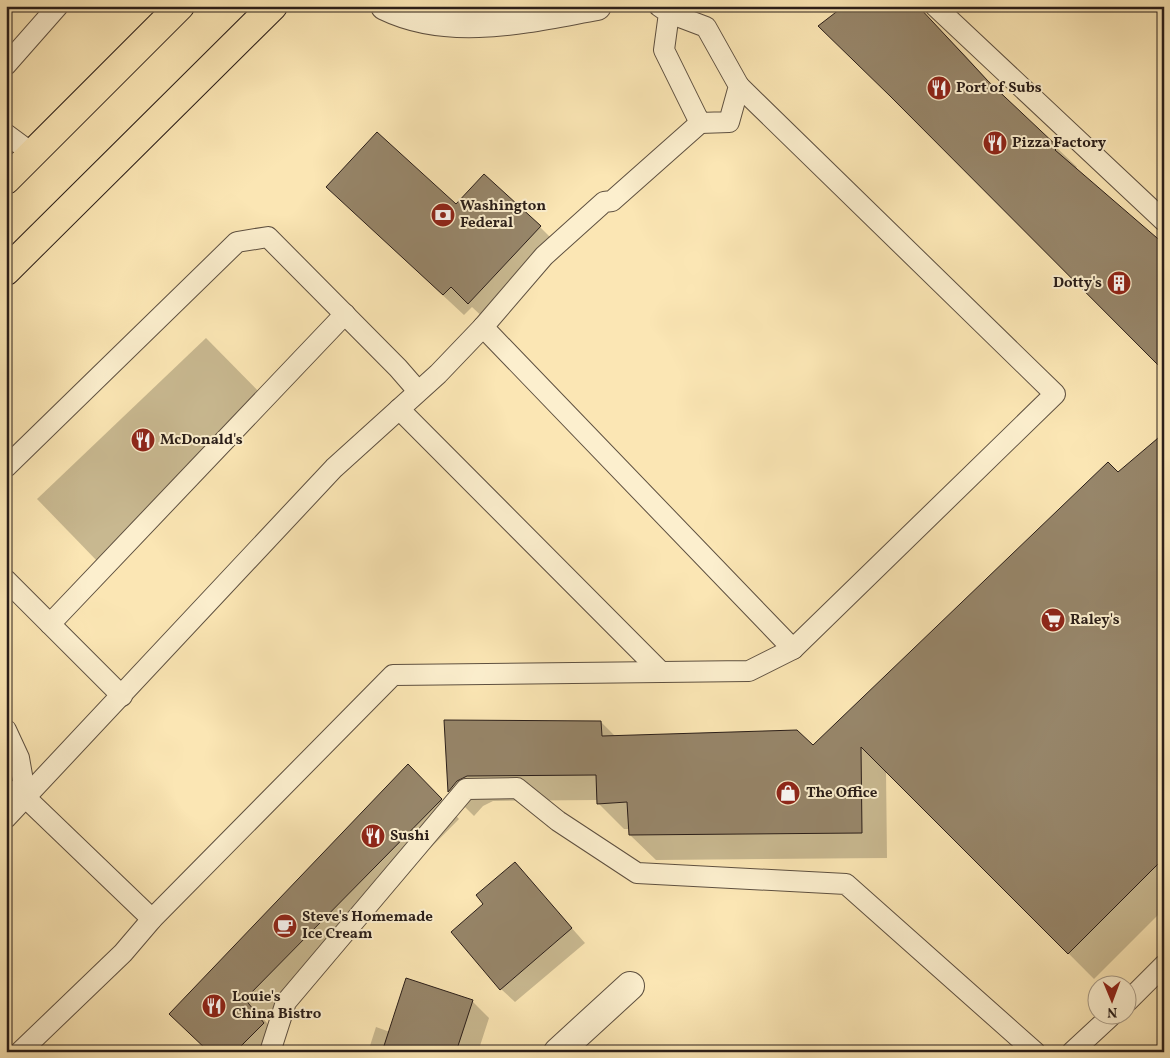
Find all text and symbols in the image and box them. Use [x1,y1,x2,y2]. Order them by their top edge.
restaurant icon: Port of Subs [926,75,952,101]
place label: Port of Subs [956,78,1042,99]
restaurant icon: Pizza Factory [982,130,1008,156]
place label: Pizza Factory [1012,133,1107,154]
place label: Washington Federal [460,196,546,234]
bank icon: Washington Federal [430,202,456,228]
building icon: Dotty's [1106,270,1132,296]
place label: Dotty's [1053,273,1102,294]
restaurant icon: McDonald's [130,427,156,453]
place label: McDonald's [160,430,243,451]
supermarket icon: Raley's [1040,607,1066,633]
place label: Raley's [1070,610,1120,631]
shop icon: The Office [775,780,801,806]
place label: The Office [806,783,878,804]
restaurant icon: Sushi [360,823,386,849]
place label: Sushi [390,826,430,847]
place label: Steve's Homemade Ice Cream [302,907,433,945]
cafe icon: Steve's Homemade Ice Cream [272,913,298,939]
north arrow [1088,976,1138,1026]
place label: Louie's China Bistro [232,987,322,1025]
restaurant icon: Louie's China Bistro [201,993,227,1019]
text: N [1107,1002,1117,1021]

